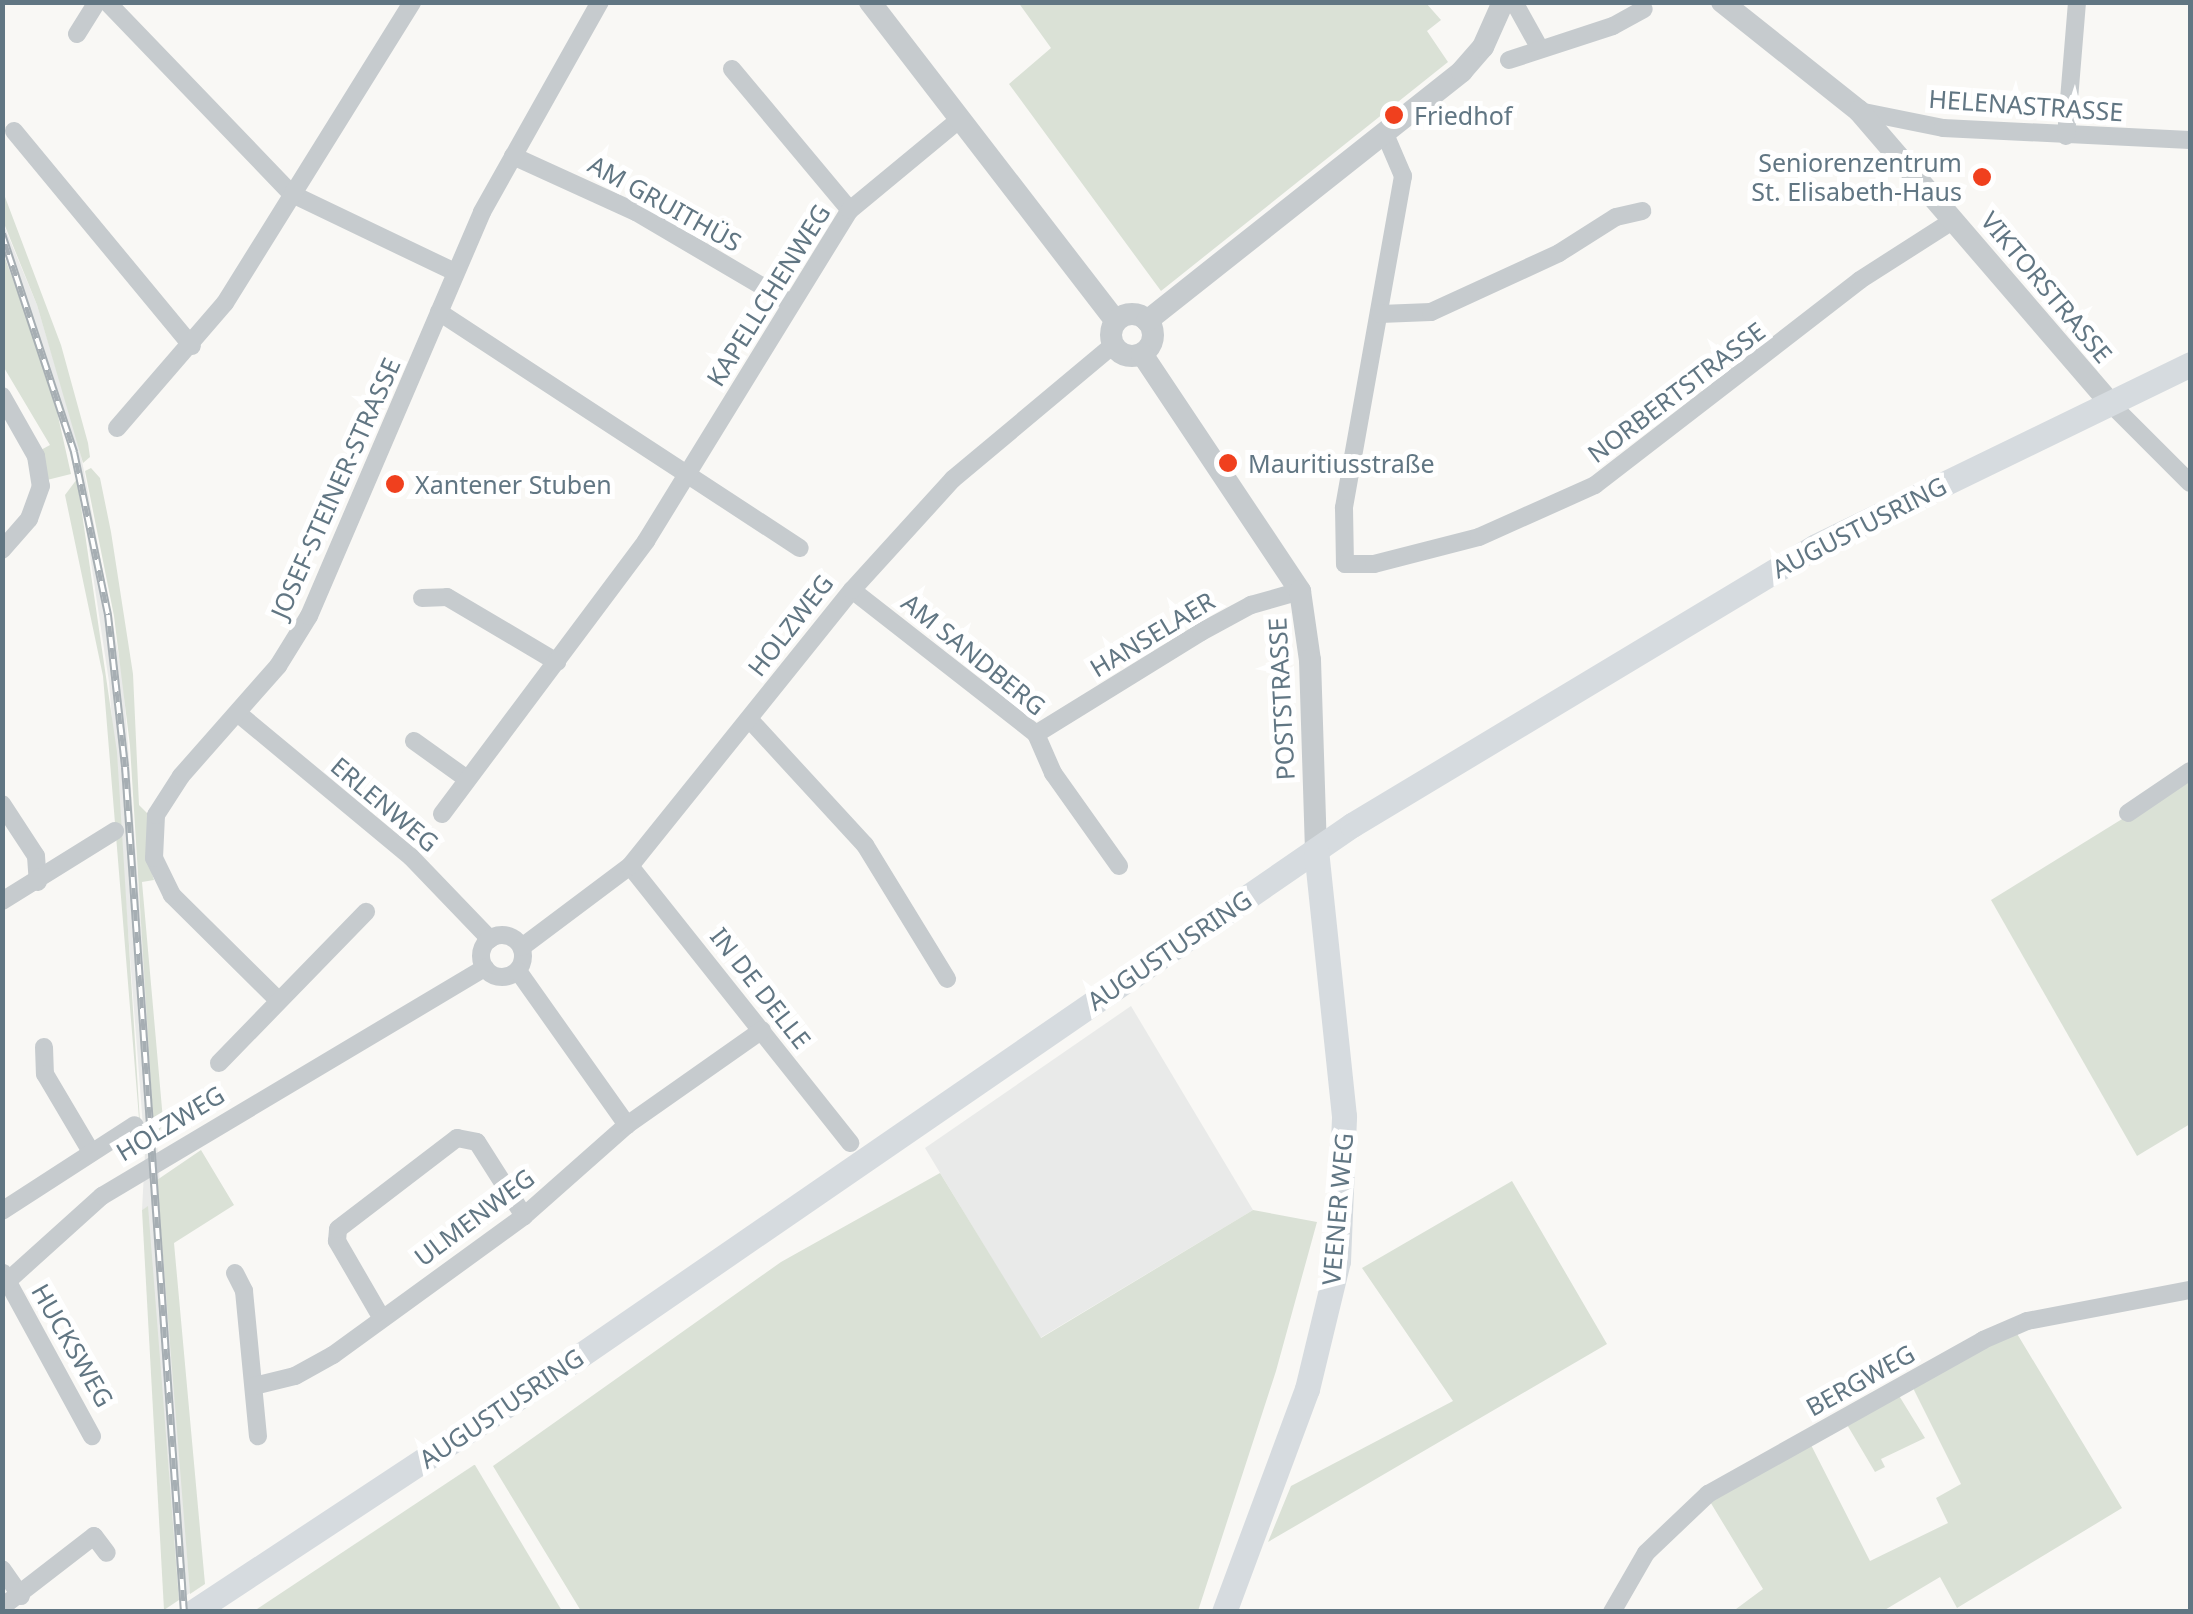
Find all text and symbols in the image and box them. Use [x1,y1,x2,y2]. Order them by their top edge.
street label: HELENASTRASSE [1928,83,2124,127]
place label: Friedhof [1414,100,1512,130]
marker: Friedhof [1383,104,1405,126]
place label: Seniorenzentrum St. Elisabeth-Haus [1751,148,1962,207]
street label: AM GRUITHÜS [583,149,747,257]
marker: Seniorenzentrum St. Elisabeth-Haus [1971,166,1993,188]
street label: KAPELLCHENWEG [700,199,836,391]
street label: VIKTORSTRASSE [1975,205,2119,369]
street label: NORBERTSTRASSE [1581,316,1771,468]
street label: JOSEF-STEINER-STRASSE [264,353,406,623]
place label: Mauritiusstraße [1248,448,1435,478]
marker: Mauritiusstraße [1217,452,1239,474]
place label: Xantener Stuben [415,469,612,499]
street label: AUGUSTUSRING [1767,470,1951,584]
marker: Xantener Stuben [384,473,406,495]
street label: HOLZWEG [741,568,839,682]
street label: HANSELAER [1084,585,1220,683]
street label: AM SANDBERG [896,587,1052,721]
street label: POSTSTRASSE [1262,617,1300,781]
street label: ERLENWEG [325,750,445,858]
street label: AUGUSTUSRING [1081,884,1257,1016]
street label: IN DE DELLE [705,922,817,1054]
street label: HOLZWEG [111,1079,229,1167]
street label: VEENER WEG [1315,1131,1359,1287]
street label: ULMENWEG [408,1162,540,1272]
street label: HUCKSWEG [26,1278,120,1412]
street label: BERGWEG [1801,1338,1919,1422]
street label: AUGUSTUSRING [413,1342,589,1474]

